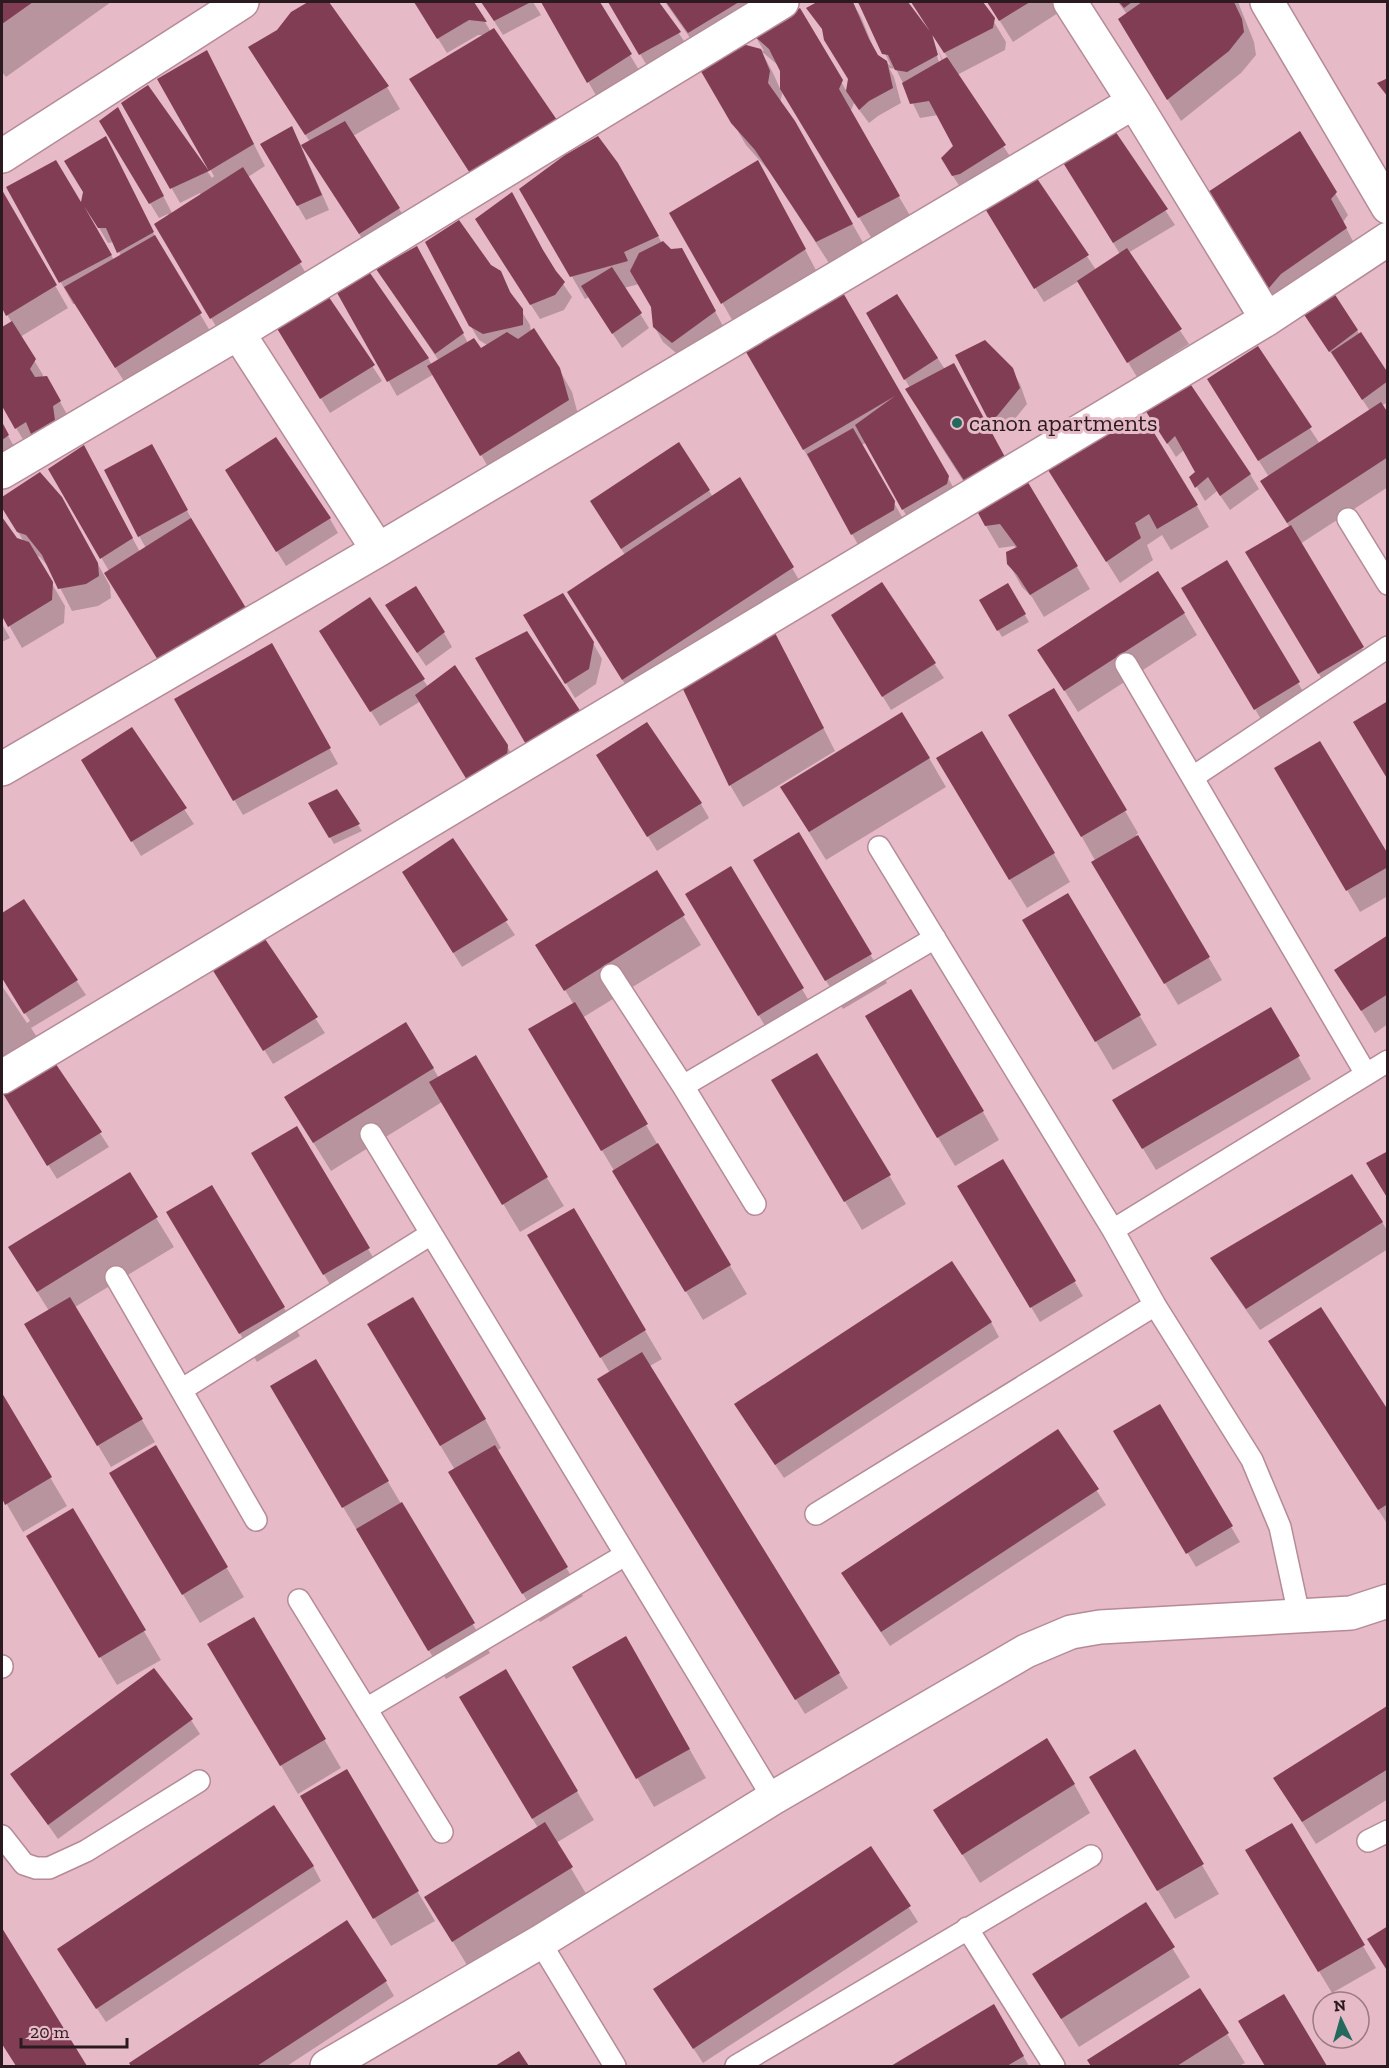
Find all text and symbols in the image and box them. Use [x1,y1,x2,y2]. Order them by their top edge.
place label: canon apartments [969,408,1157,437]
marker: canon apartments [950,416,964,430]
north arrow [1311,1990,1371,2050]
text: N [1333,1996,1347,2016]
scale bar [21,2011,128,2049]
text: 20 m [30,2021,70,2043]

